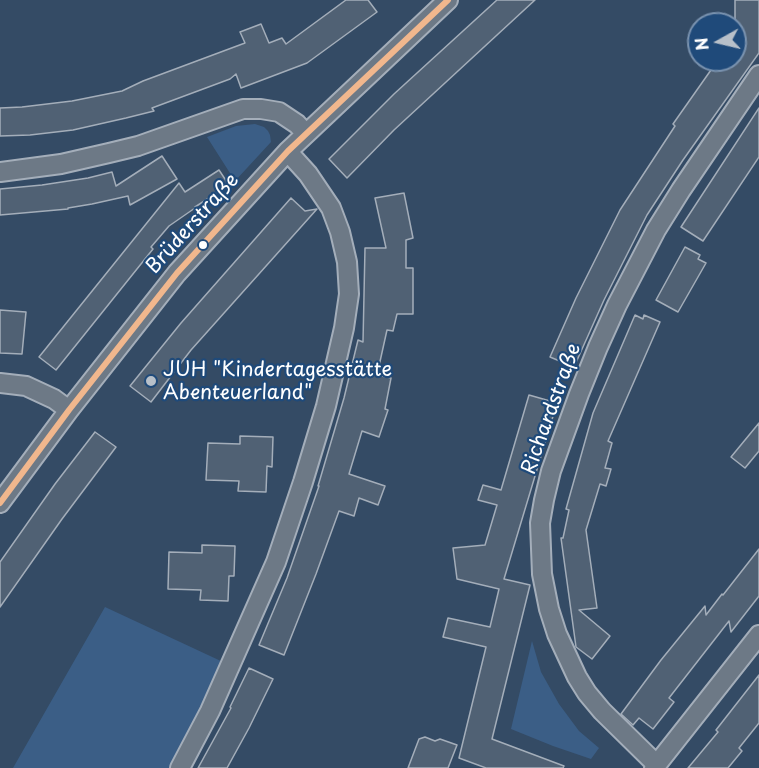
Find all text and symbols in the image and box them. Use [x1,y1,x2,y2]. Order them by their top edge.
north arrow [687,12,747,72]
text: N [688,36,714,52]
street label: Brüderstraße [142,169,244,279]
unlabelled marker [197,239,209,251]
street label: Richardstraße [517,340,587,478]
place label: JUH "Kindertagesstätte Abenteuerland" [163,358,392,405]
marker: JUH "Kindertagesstätte Abenteuerland" [144,374,158,388]

